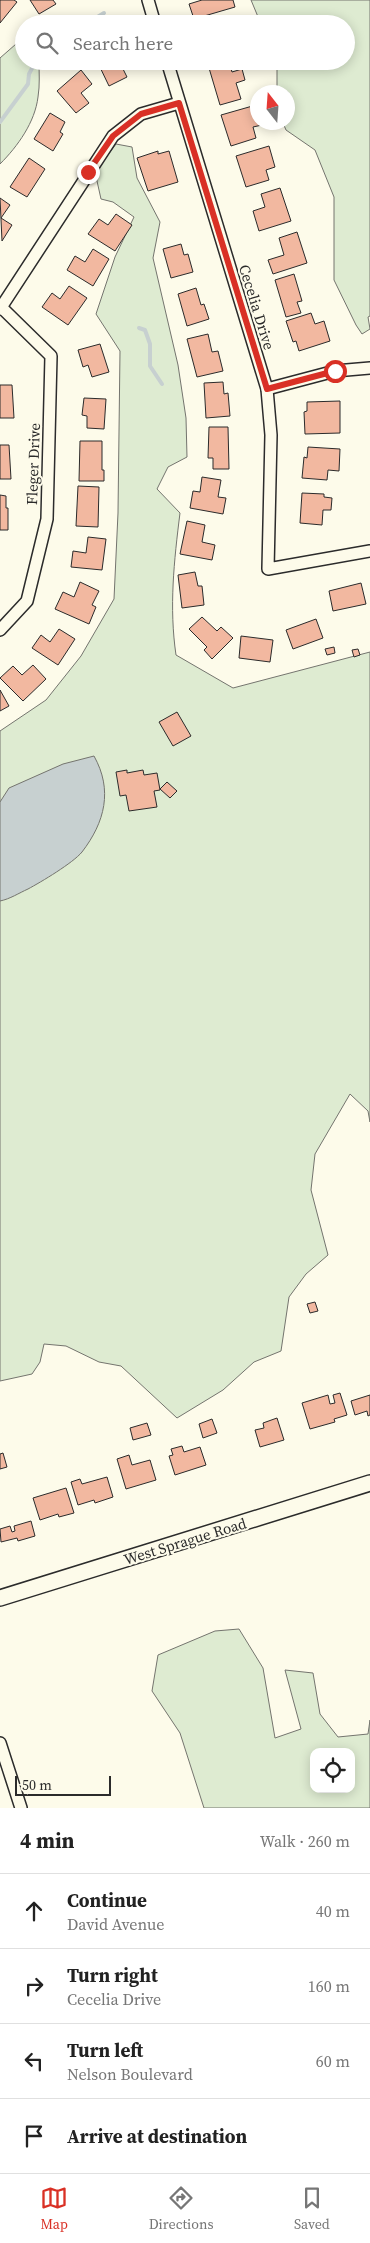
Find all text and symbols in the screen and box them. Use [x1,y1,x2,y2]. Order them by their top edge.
search box [15,15,355,70]
icon: search [33,29,61,57]
text: Search here [73,30,173,56]
north arrow [250,85,295,130]
route end [77,161,100,184]
street label: Cecelia Drive [234,262,280,353]
route start [324,360,347,383]
street label: Fleger Drive [21,422,45,505]
street label: West Sprague Road [121,1512,249,1570]
map controls [310,1748,355,1793]
button: locate [310,1748,355,1793]
scale bar [15,1773,111,1796]
text: 50 m [22,1775,52,1795]
text: 4 min [20,1826,75,1855]
text: Walk · 260 m [260,1830,350,1852]
text: Continue [67,1887,147,1913]
icon: ahead [20,1897,48,1925]
text: 40 m [316,1900,350,1922]
text: David Avenue [67,1913,164,1935]
text: Turn right [67,1962,158,1988]
icon: right [20,1972,48,2000]
text: 160 m [308,1975,350,1997]
text: Cecelia Drive [67,1988,161,2010]
text: Turn left [67,2037,143,2063]
icon: left [20,2047,48,2075]
text: 60 m [316,2050,350,2072]
text: Nelson Boulevard [67,2063,193,2085]
icon: arrive [20,2122,48,2150]
text: Arrive at destination [67,2123,247,2149]
tab: Map [40,2184,68,2234]
tab: Directions [149,2184,213,2234]
tab: Saved [294,2184,330,2234]

